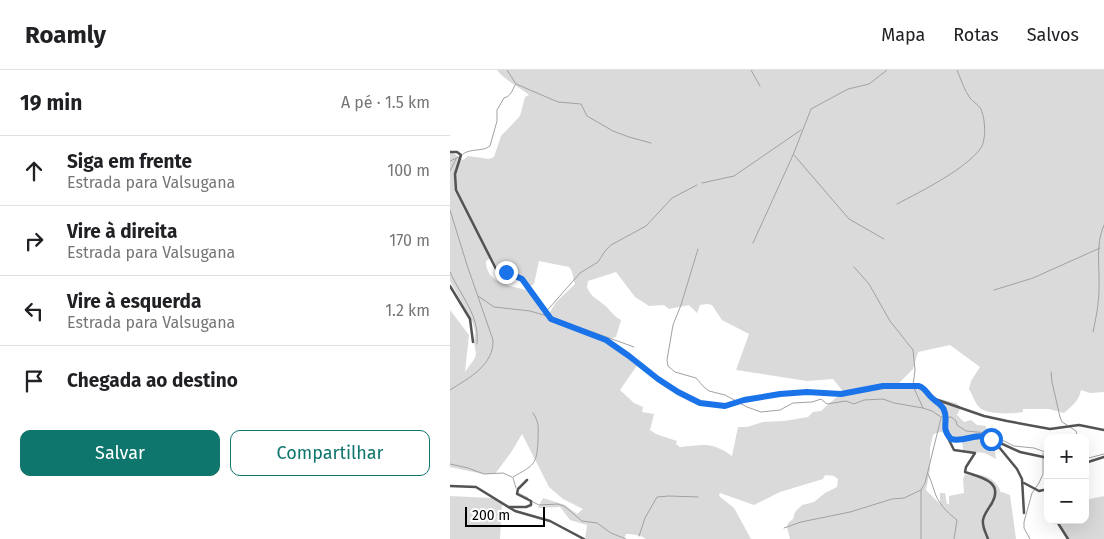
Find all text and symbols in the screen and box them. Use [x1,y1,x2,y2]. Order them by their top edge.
text: Roamly [25,21,106,49]
text: Mapa [881,24,925,46]
text: Rotas [953,24,999,46]
text: Salvos [1027,24,1079,46]
text: 19 min [20,90,82,116]
text: A pé · 1.5 km [341,93,430,112]
text: Siga em frente [67,150,192,173]
icon: ahead [20,157,48,185]
text: 100 m [387,161,430,180]
text: Estrada para Valsugana [67,173,235,192]
text: Vire à direita [67,220,177,243]
icon: right [20,227,48,255]
text: 170 m [389,231,430,250]
text: Estrada para Valsugana [67,243,235,262]
route end [495,261,518,284]
text: Vire à esquerda [67,290,201,313]
icon: left [20,297,48,325]
text: 1.2 km [385,301,430,320]
text: Estrada para Valsugana [67,313,235,332]
icon: arrive [20,367,48,395]
text: Chegada ao destino [67,369,238,392]
route start [980,428,1003,451]
button: Salvar [20,430,220,476]
button: Compartilhar [230,430,430,476]
map controls [1044,434,1089,524]
button: + [1044,434,1089,479]
button: − [1044,479,1089,524]
scale bar [465,504,545,527]
text: 200 m [472,507,510,524]

